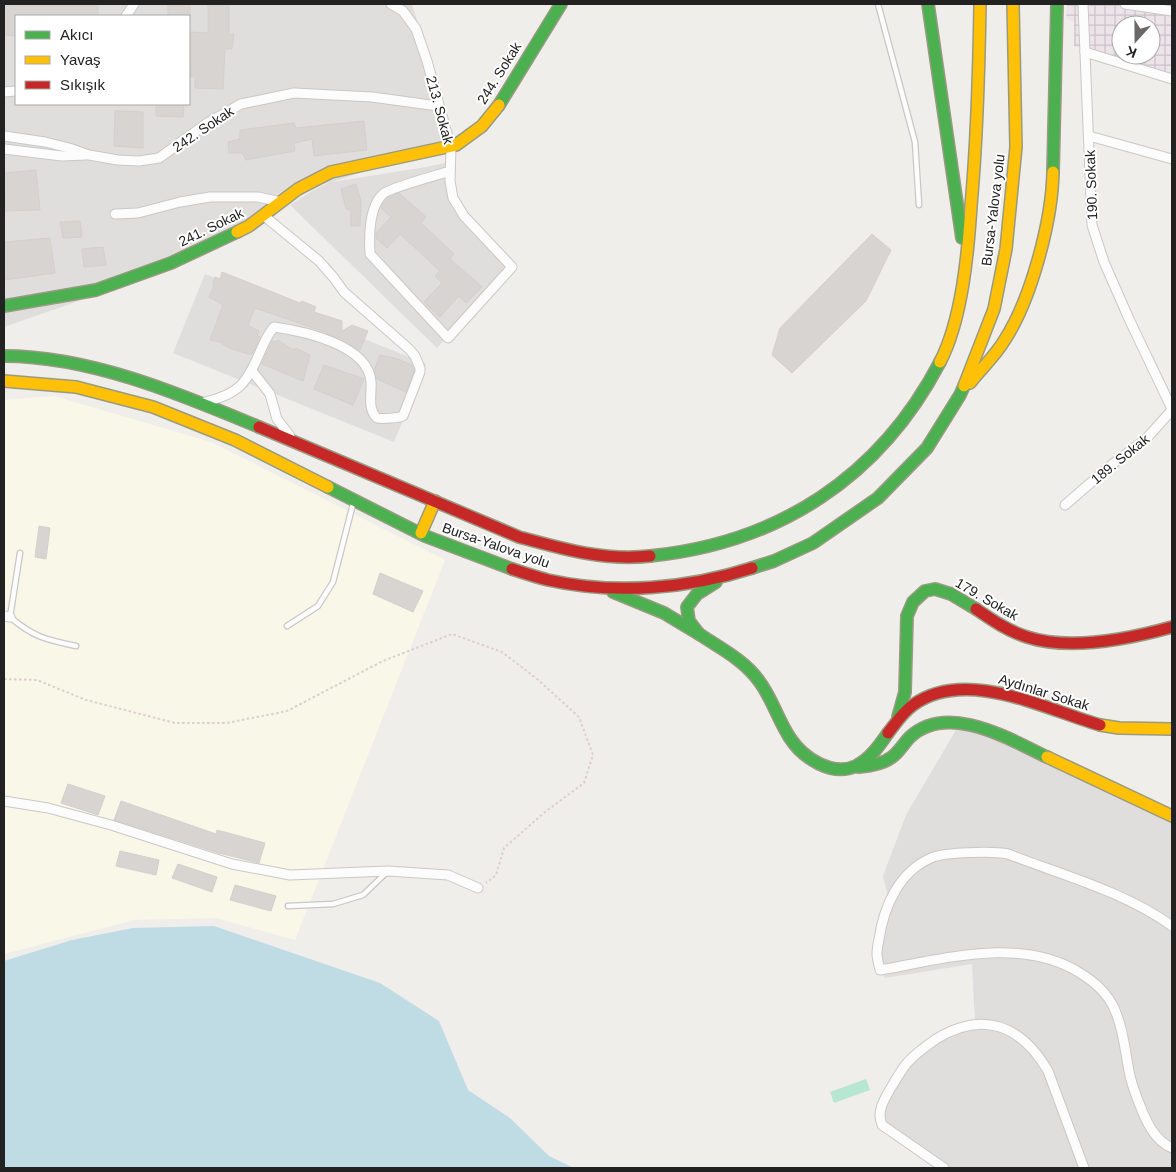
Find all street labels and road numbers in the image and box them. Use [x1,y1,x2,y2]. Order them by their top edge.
street label: 244. Sokak [474,38,525,107]
street label: 213. Sokak [423,74,457,147]
street label: 242. Sokak [169,102,237,155]
street label: 190. Sokak [1082,149,1100,220]
street label: Bursa-Yalova yolu [978,153,1008,267]
street label: 241. Sokak [176,204,247,250]
street label: 189. Sokak [1088,430,1153,487]
street label: Bursa-Yalova yolu [440,519,552,571]
street label: 179. Sokak [953,575,1022,624]
street label: Aydınlar Sokak [997,671,1092,714]

